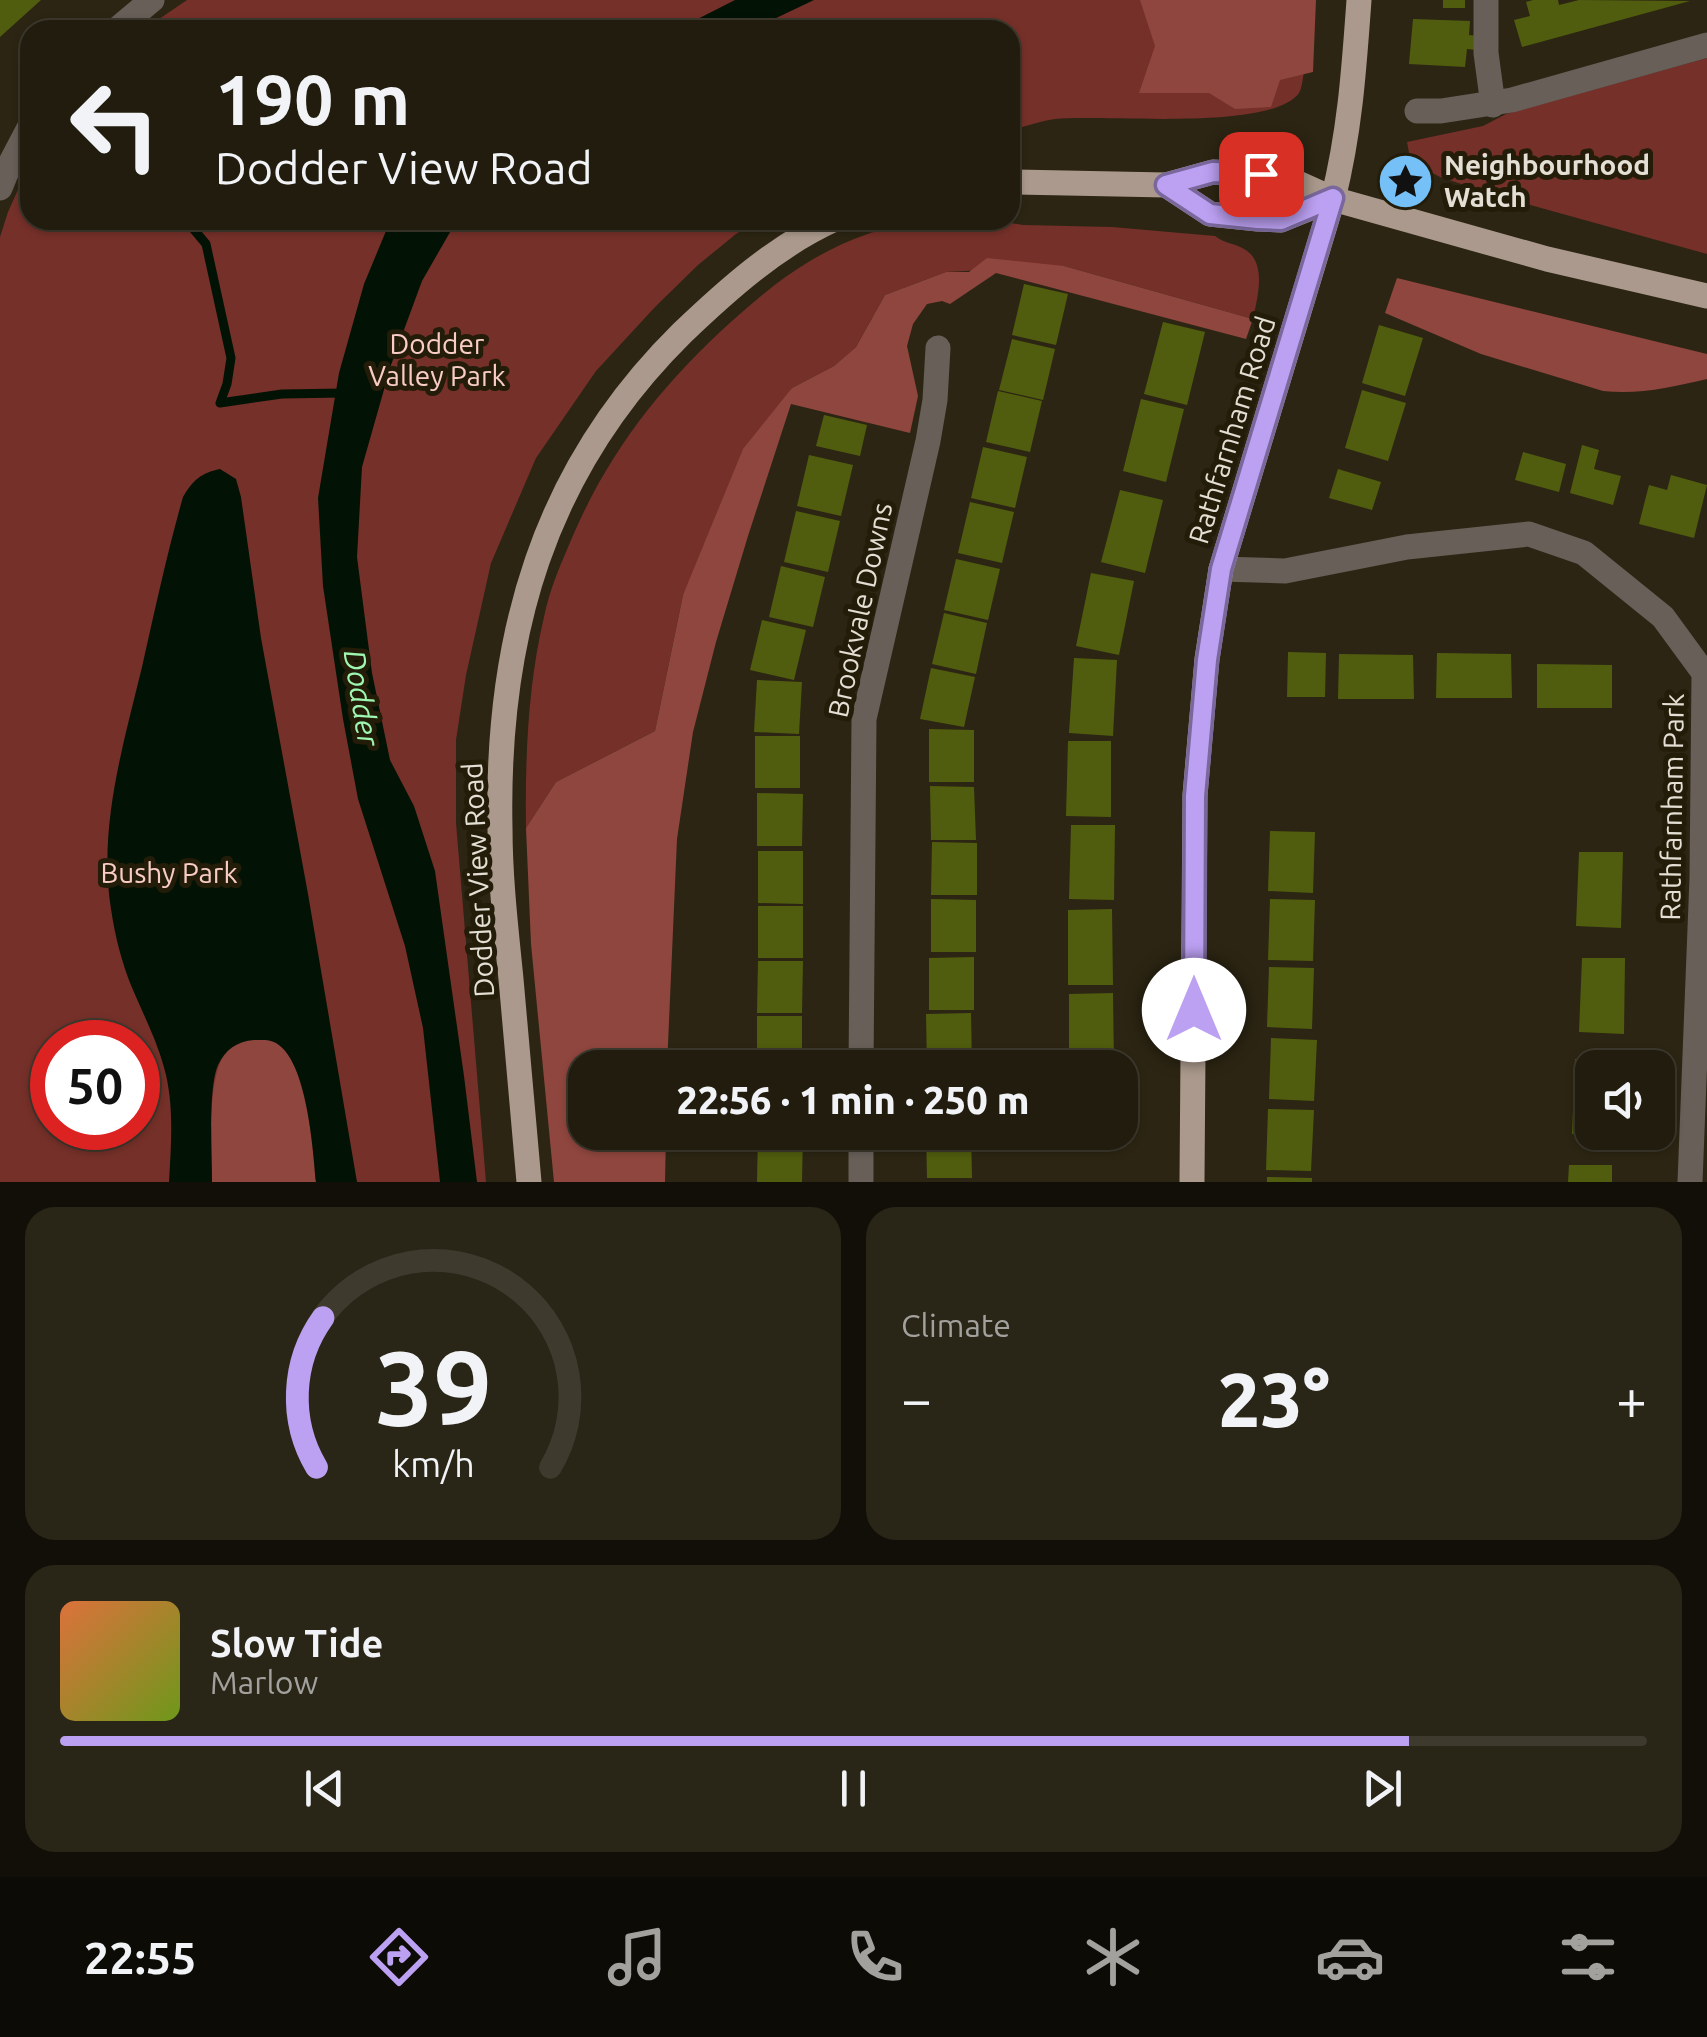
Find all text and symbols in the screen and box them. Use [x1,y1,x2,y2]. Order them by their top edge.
icon: left [50,60,180,190]
text: 190 m [215,60,410,138]
pin [1219,132,1304,217]
text: Dodder View Road [215,142,593,193]
icon: arrive [1234,147,1289,202]
place label: Neighbourhood Watch [1444,149,1650,212]
place icon: Neighbourhood Watch [1375,151,1435,211]
street label: Rathfarnham Road [1182,313,1281,547]
park label: Dodder Valley Park [368,328,506,391]
street label: Brookvale Downs [822,500,897,720]
water label: Dodder [338,647,387,750]
street label: Rathfarnham Park [1654,693,1689,921]
street label: Dodder View Road [456,762,499,998]
park label: Bushy Park [100,857,238,888]
position arrow [1142,958,1246,1062]
speed limit sign: 50 [30,1020,160,1150]
map controls [1575,1050,1675,1150]
button: sound [1575,1050,1675,1150]
text: 22:56 · 1 min · 250 m [676,1079,1030,1121]
text: Climate [901,1307,1011,1343]
text: 39 [374,1328,492,1445]
text: 23° [1218,1357,1330,1441]
text: − [901,1368,932,1429]
text: + [1616,1368,1647,1429]
text: km/h [392,1444,474,1484]
text: Slow Tide [210,1622,383,1664]
text: Marlow [210,1664,318,1700]
icon: previous [297,1761,352,1816]
icon: pause [826,1761,881,1816]
icon: next [1355,1761,1410,1816]
icon: directions [364,1922,434,1992]
icon: music [602,1922,672,1992]
icon: phone [840,1922,910,1992]
icon: climate [1078,1922,1148,1992]
icon: car [1315,1922,1385,1992]
icon: filters [1553,1922,1623,1992]
text: 22:55 [84,1932,196,1983]

